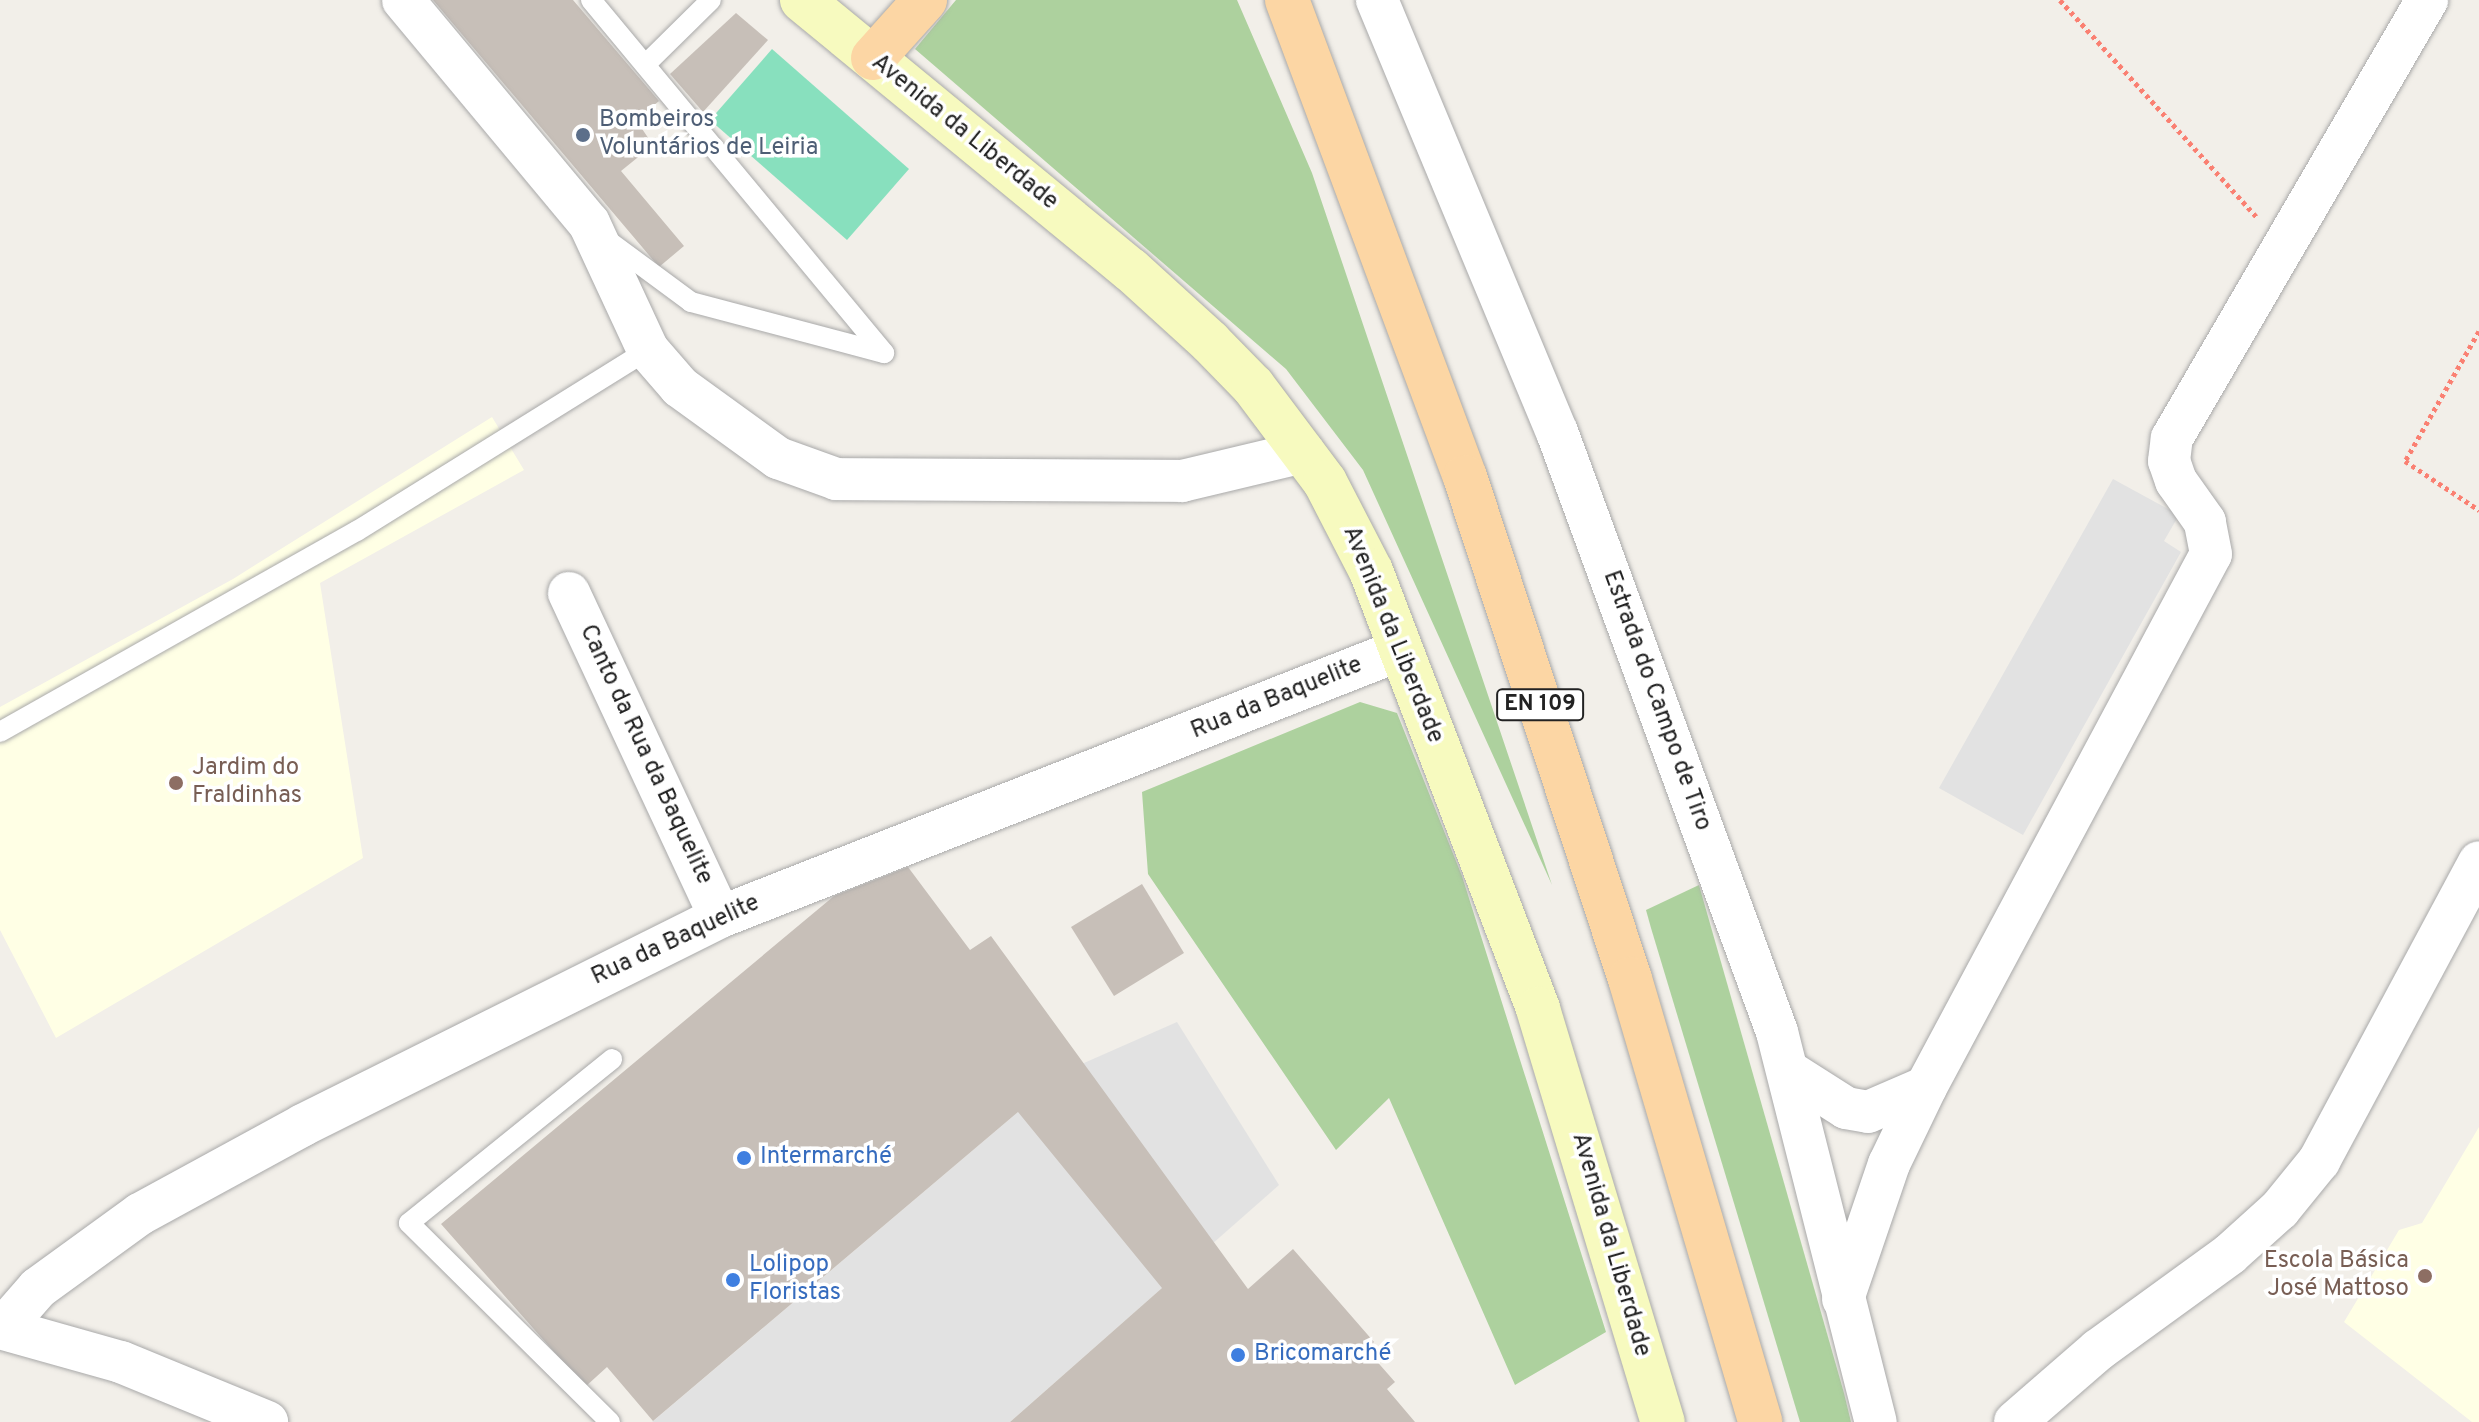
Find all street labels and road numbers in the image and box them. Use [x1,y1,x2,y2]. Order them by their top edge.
street label: Avenida da Liberdade [865,49,1063,217]
street label: Avenida da Liberdade [1335,522,1449,748]
street label: Estrada do Campo de Tiro [1595,567,1717,835]
street label: Canto da Rua da Baquelite [572,620,718,890]
street label: Rua da Baquelite [1187,652,1367,746]
road number: EN 109 [1496,687,1584,723]
street label: Rua da Baquelite [587,889,765,993]
street label: Avenida da Liberdade [1564,1130,1656,1360]

